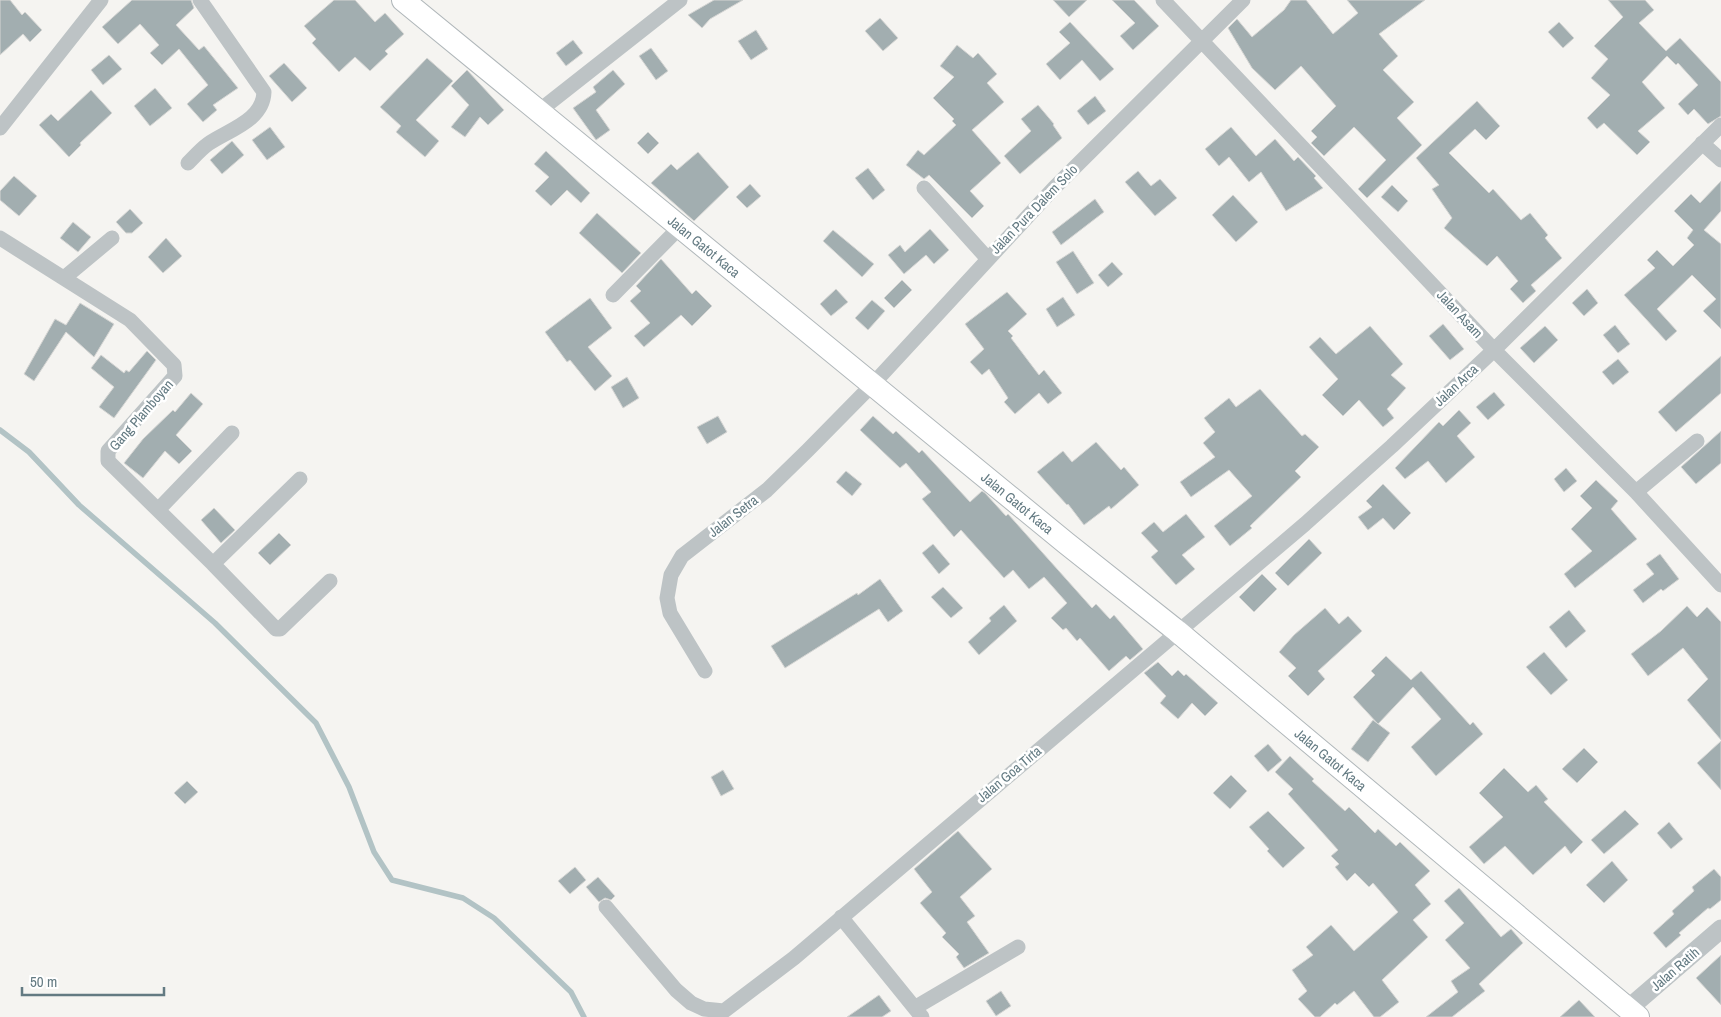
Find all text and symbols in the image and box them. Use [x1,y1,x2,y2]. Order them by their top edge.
street label: Jalan Pura Dalem Solo [987,161,1081,257]
street label: Jalan Gatot Kaca [664,212,744,282]
street label: Jalan Asam [1433,286,1487,342]
street label: Jalan Arca [1430,360,1482,410]
street label: Gang Plamboyan [105,376,177,454]
street label: Jalan Gatot Kaca [977,468,1058,538]
street label: Jalan Setra [705,491,762,541]
street label: Jalan Gatot Kaca [1291,724,1371,795]
street label: Jalan Goa Tirta [973,741,1045,806]
street label: Jalan Ratih [1647,943,1703,995]
scale bar [22,964,165,996]
text: 50 m [30,971,57,992]

